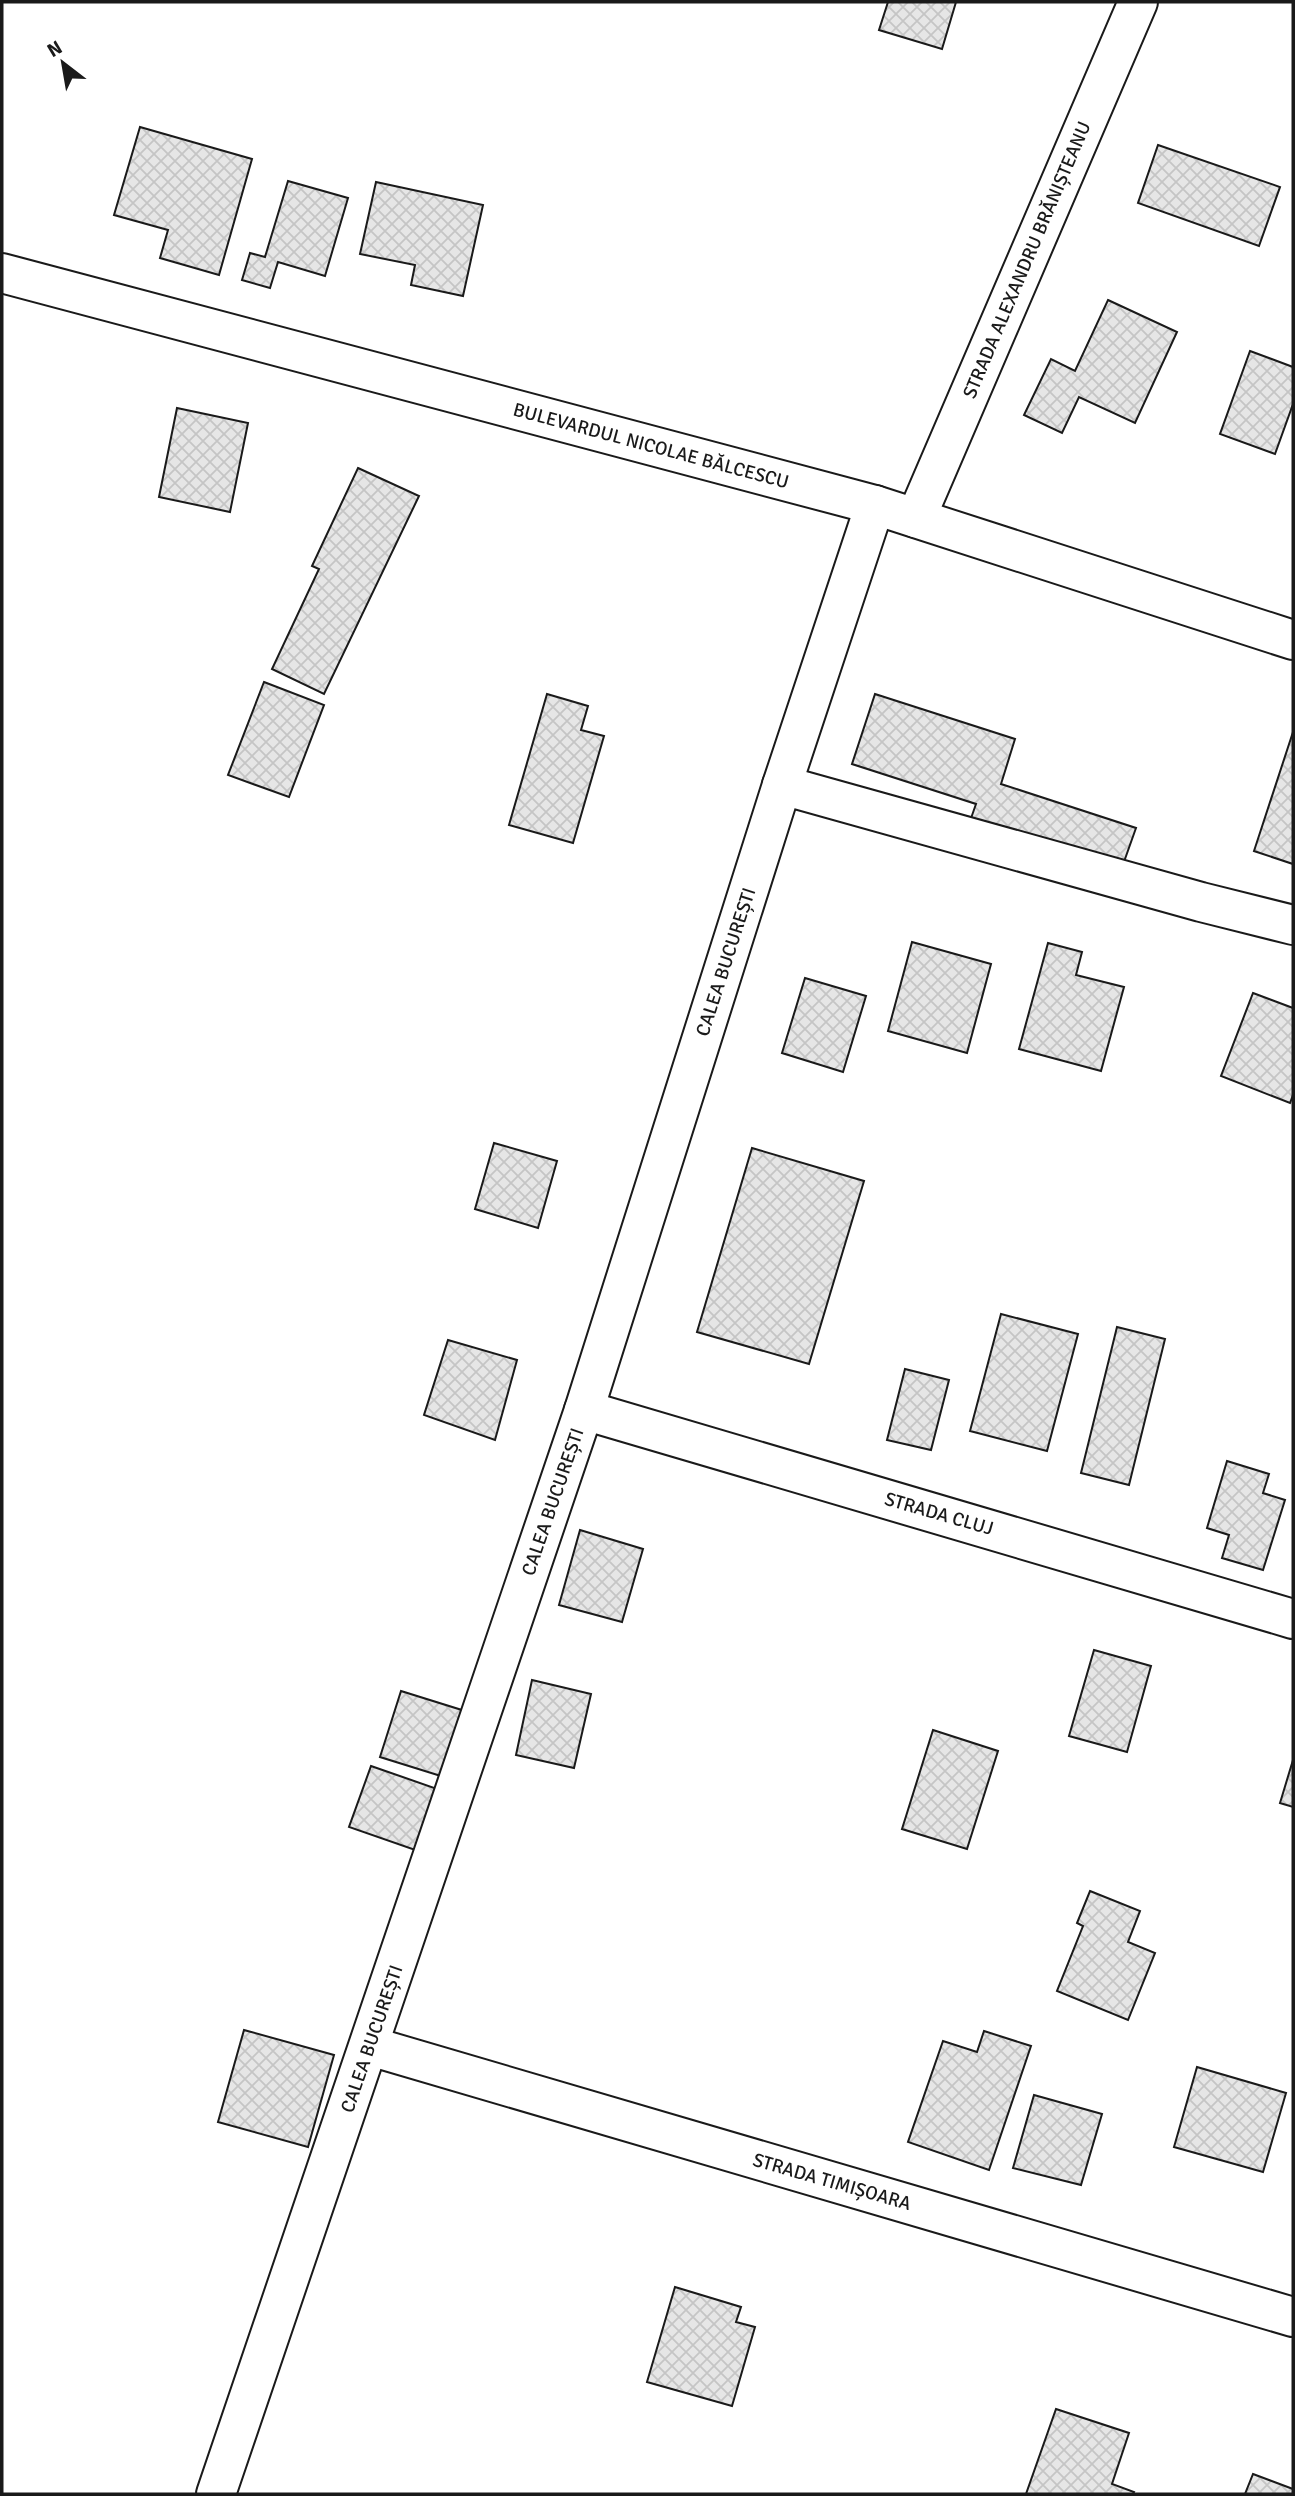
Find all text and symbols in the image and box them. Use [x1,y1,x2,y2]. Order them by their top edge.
north arrow [28,28,98,98]
text: N [43,36,67,63]
street label: STRADA ALEXANDRU BRĂNIȘTEANU [958,118,1096,402]
street label: BULEVARDUL NICOLAE BĂLCESCU [510,398,792,494]
street label: CALEA BUCUREȘTI [691,885,761,1039]
street label: CALEA BUCUREȘTI [516,1425,590,1579]
street label: STRADA CLUJ [882,1487,996,1541]
street label: CALEA BUCUREȘTI [335,1962,409,2116]
street label: STRADA TIMIȘOARA [750,2148,914,2216]

